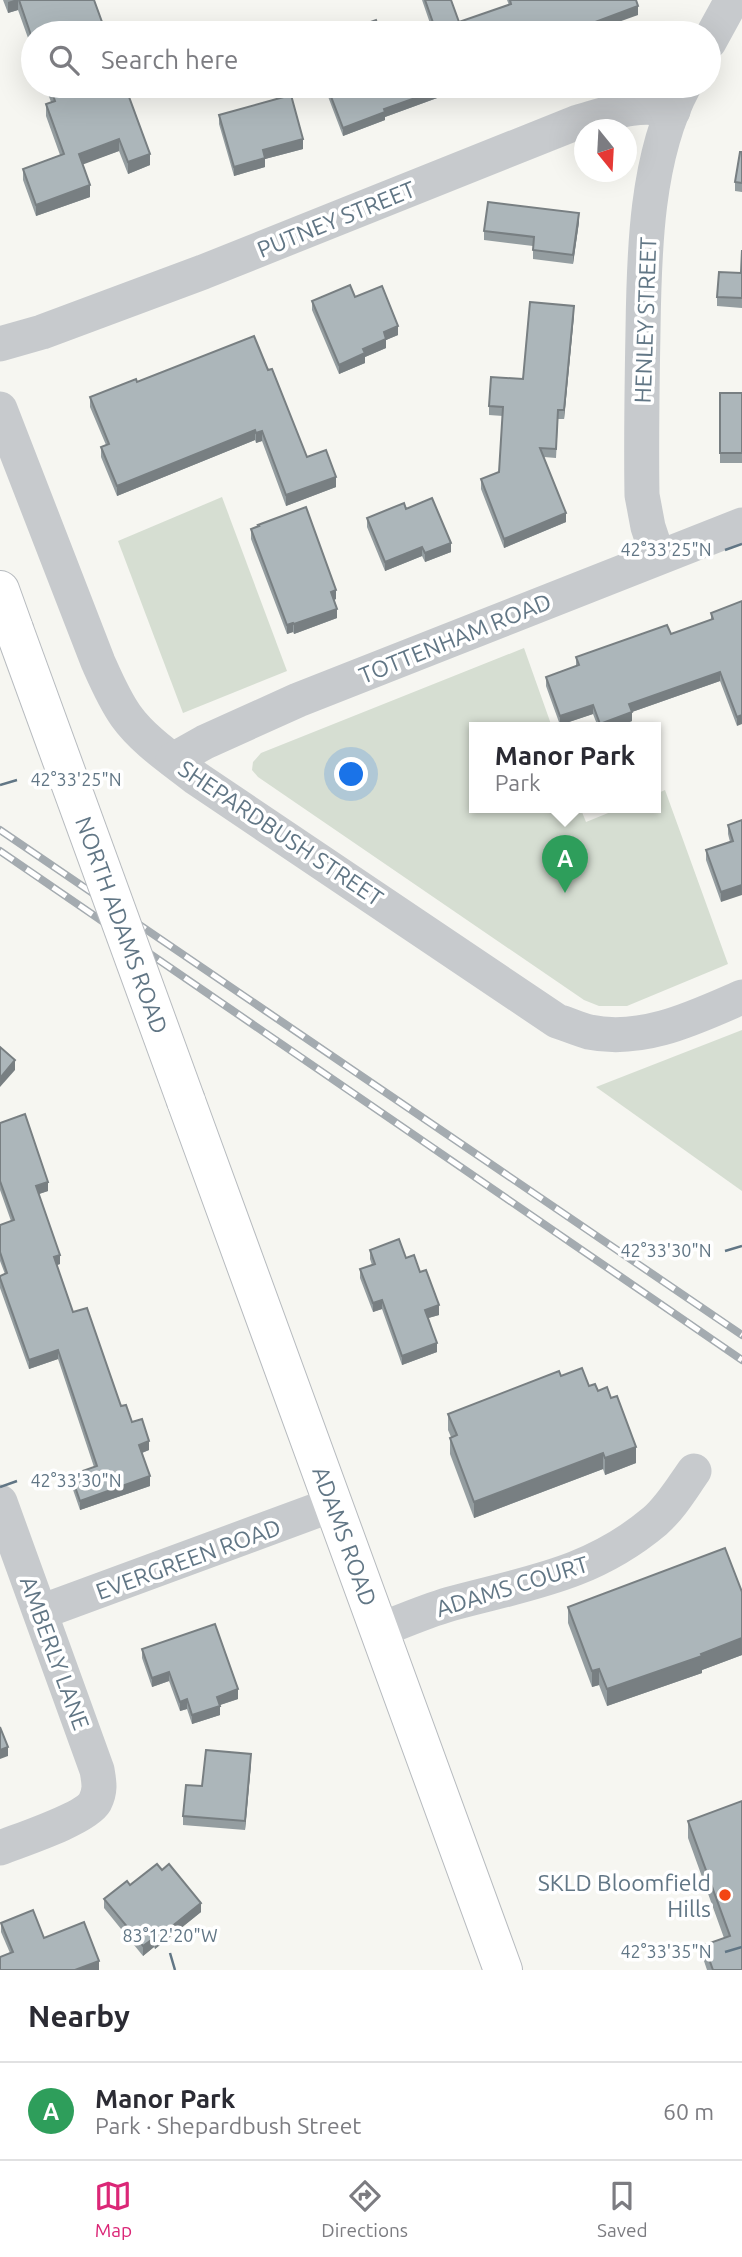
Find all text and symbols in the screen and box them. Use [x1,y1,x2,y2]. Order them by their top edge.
search box [21,21,721,98]
icon: search [45,41,83,79]
text: Search here [101,45,238,74]
north arrow [574,119,637,182]
street label: PUTNEY STREET [253,176,419,262]
street label: HENLEY STREET [630,236,660,404]
text: 42°33'25"N [620,539,712,559]
street label: TOTTENHAM ROAD [355,588,555,688]
popup [469,722,661,813]
text: Manor Park [495,741,635,770]
street label: SHEPARDBUSH STREET [174,755,388,911]
your location [334,757,368,791]
text: 42°33'25"N [30,769,122,789]
text: Park [495,770,541,795]
street label: NORTH ADAMS ROAD [71,813,173,1037]
pin: A [542,835,588,893]
text: 42°33'30"N [620,1240,712,1260]
street label: ADAMS ROAD [308,1463,382,1609]
text: 42°33'30"N [30,1470,122,1490]
street label: EVERGREEN ROAD [92,1514,284,1604]
street label: ADAMS COURT [433,1551,591,1621]
street label: AMBERLY LANE [16,1573,94,1733]
place label: SKLD Bloomfield Hills [538,1870,711,1921]
marker: SKLD Bloomfield Hills [717,1887,733,1903]
text: 83°12'20"W [122,1925,218,1945]
text: 42°33'35"N [620,1941,712,1961]
text: Nearby [28,1999,130,2033]
text: Manor Park [95,2084,235,2113]
text: A [43,2099,59,2124]
text: 60 m [663,2099,714,2124]
text: Park · Shepardbush Street [95,2113,361,2138]
tab: Map [94,2177,132,2241]
tab: Directions [321,2177,408,2241]
tab: Saved [597,2177,648,2241]

